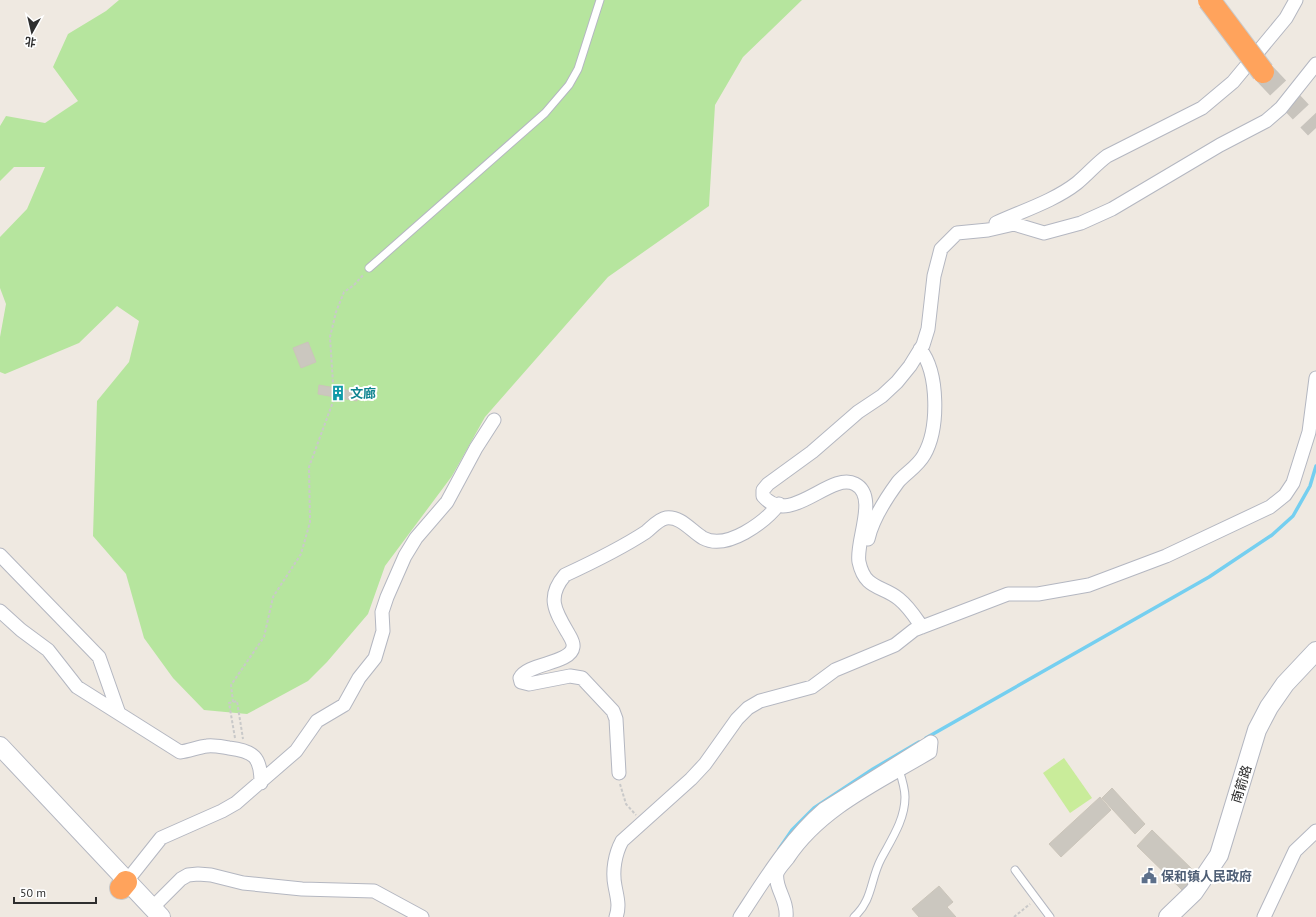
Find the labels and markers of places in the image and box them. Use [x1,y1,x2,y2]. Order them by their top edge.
building icon: 文廊 [329,384,347,402]
place label: 文廊 [350,385,376,402]
public building icon: 保和镇人民政府 [1140,867,1158,885]
place label: 保和镇人民政府 [1161,868,1252,885]

